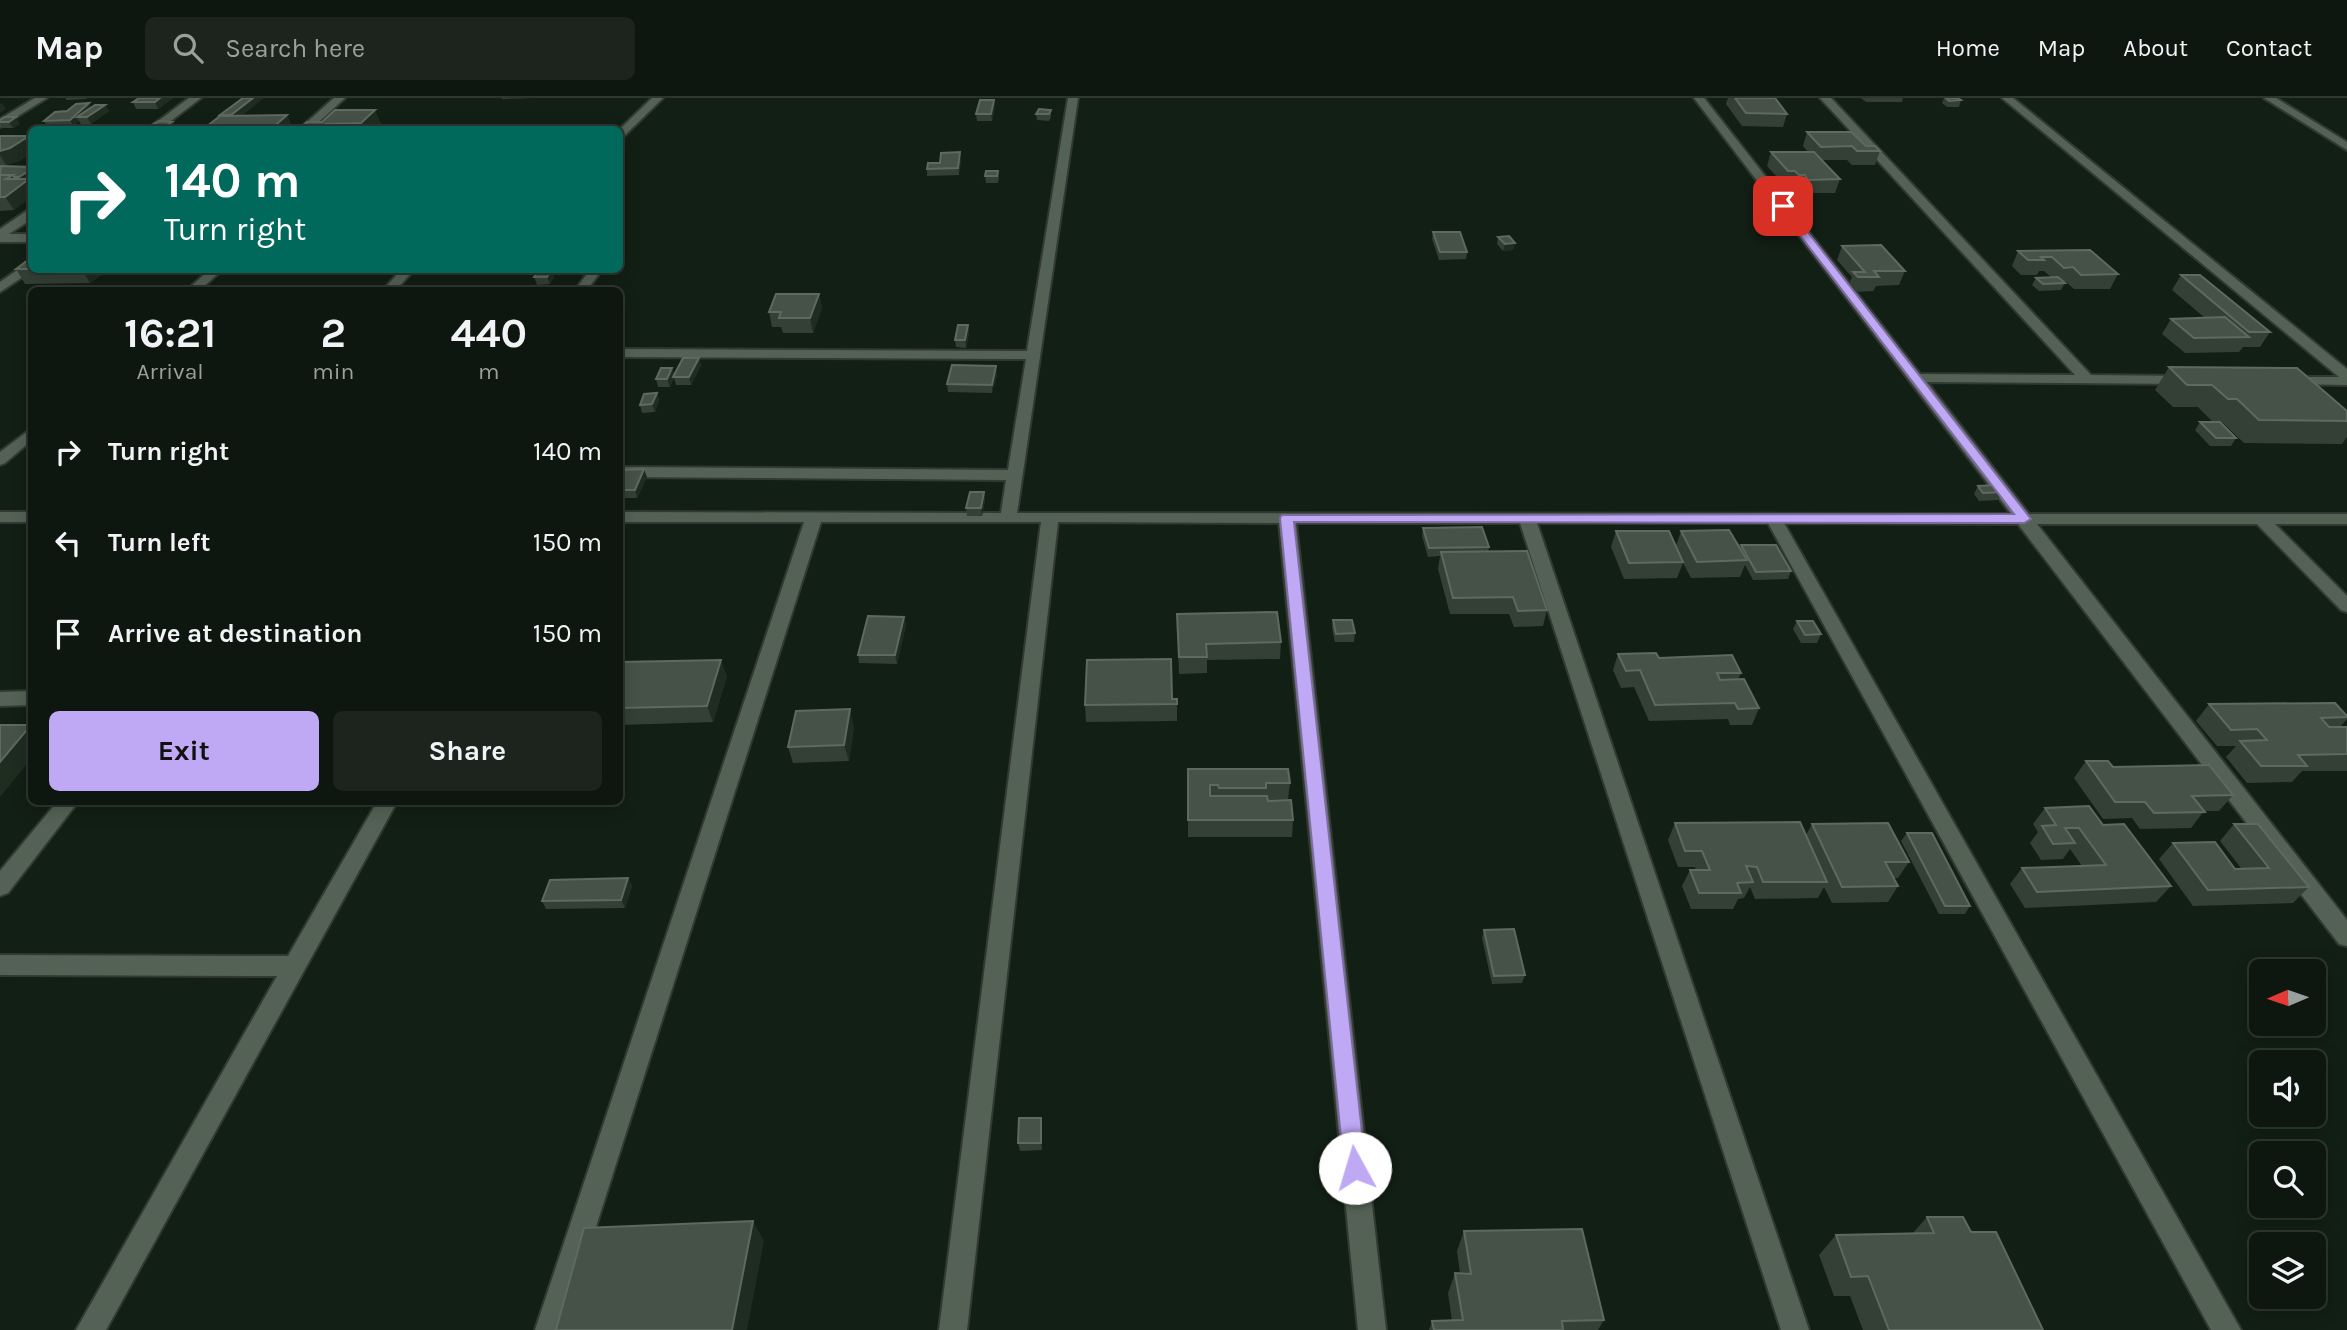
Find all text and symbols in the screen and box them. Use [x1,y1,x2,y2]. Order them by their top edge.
search box [145,17,635,80]
text: Map [35,29,103,67]
icon: search [169,29,207,67]
text: Search here [225,33,365,64]
text: Home [1936,34,2000,62]
text: Map [2038,34,2085,62]
text: About [2123,34,2188,62]
text: Contact [2226,34,2312,62]
text: 140 m [164,152,301,209]
icon: right [49,154,140,245]
pin [1753,176,1813,236]
icon: arrive [1764,187,1802,225]
text: Turn right [164,211,306,248]
text: 16:21 [124,308,216,358]
text: 2 [321,308,346,358]
text: 440 [450,308,527,358]
text: Arrival [136,358,204,385]
text: min [312,358,354,385]
text: m [478,358,499,385]
icon: right [49,433,87,471]
text: Turn right [108,436,229,467]
text: 140 m [533,436,602,467]
icon: left [49,524,87,562]
text: Turn left [108,527,210,558]
text: 150 m [533,527,602,558]
icon: arrive [49,615,87,653]
text: Arrive at destination [108,618,362,649]
text: 150 m [533,618,602,649]
button: Exit [49,711,319,791]
button: Share [333,711,602,791]
north arrow [2249,959,2326,1036]
map controls [2249,959,2326,1309]
button: sound [2249,1050,2326,1127]
position arrow [1318,1131,1392,1205]
button: search [2249,1141,2326,1218]
button: layers [2249,1232,2326,1309]

